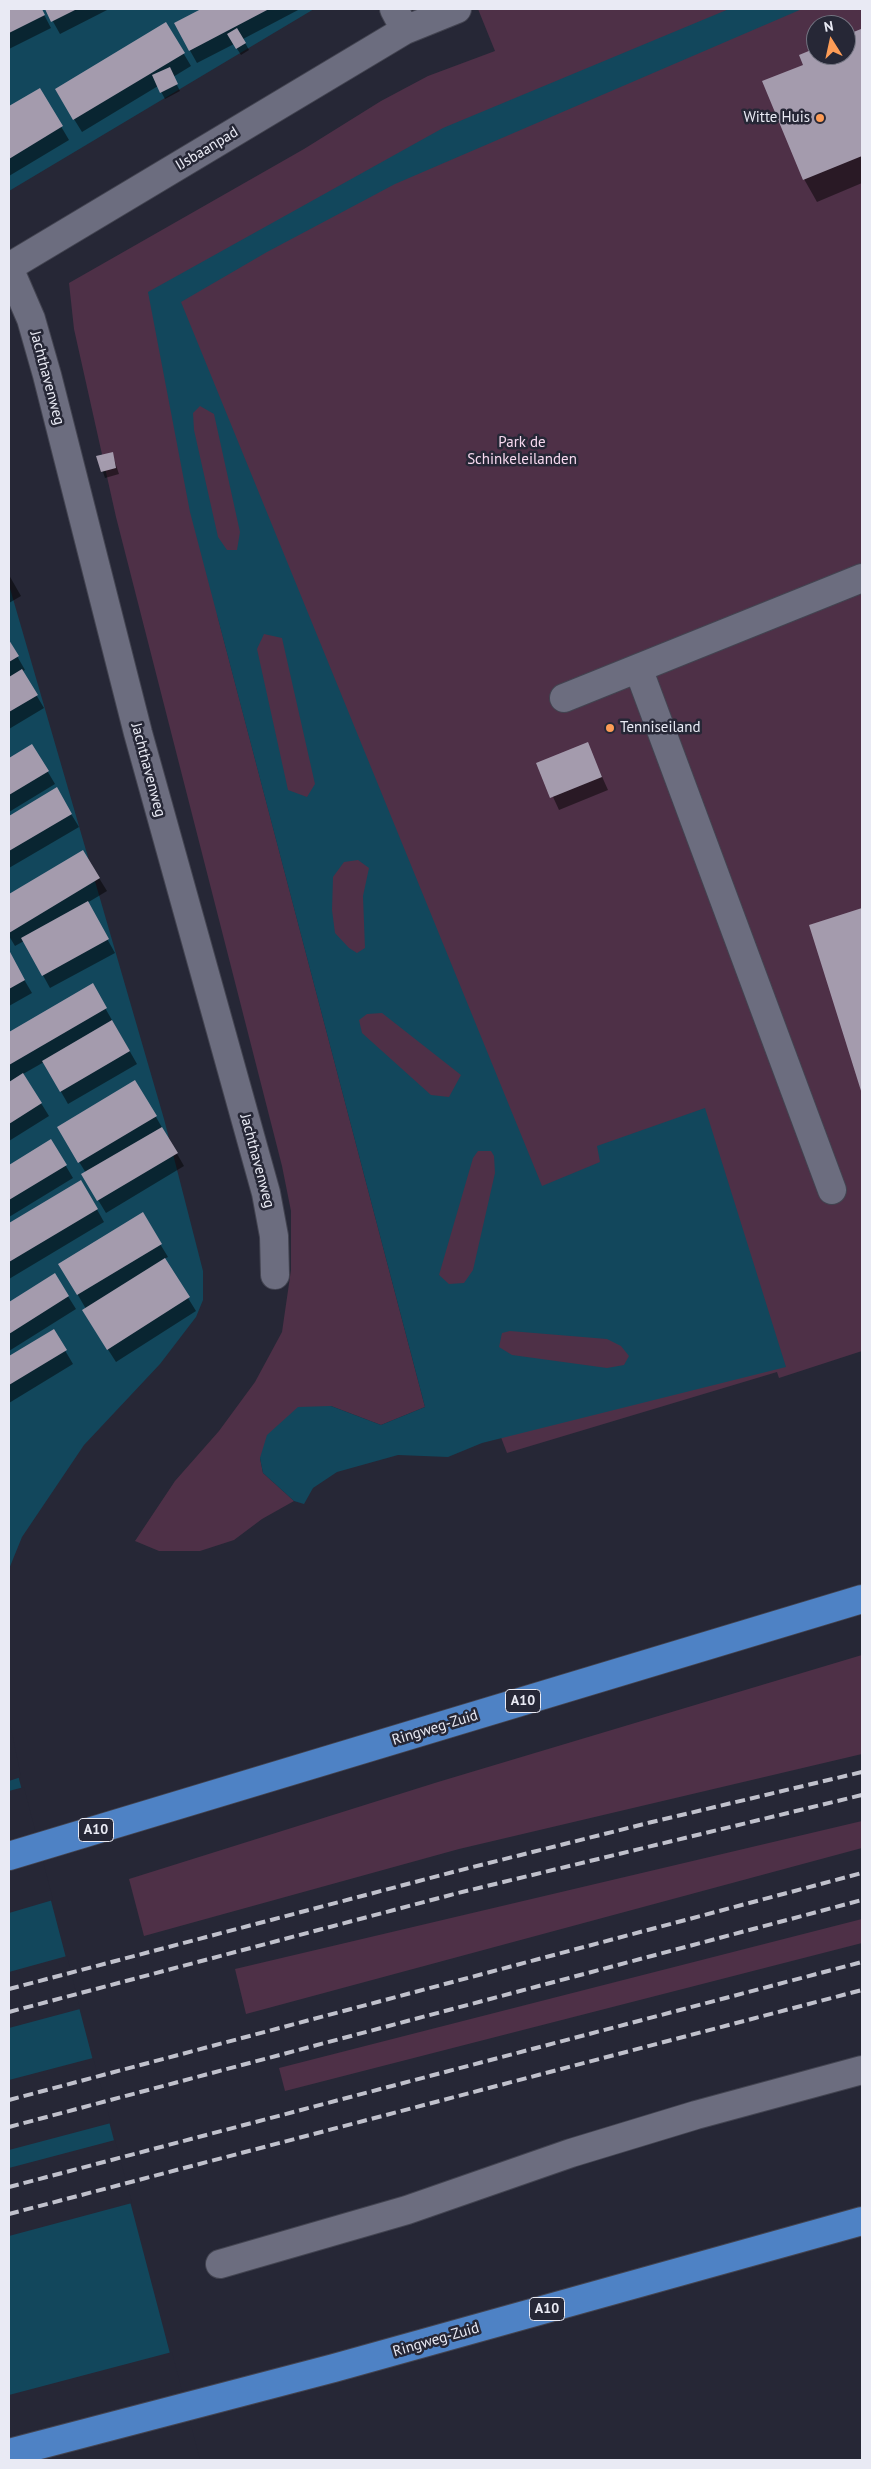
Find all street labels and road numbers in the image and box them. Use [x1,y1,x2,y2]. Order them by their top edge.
street label: IJsbaanpad [172,123,242,175]
street label: Jachthavenweg [26,329,68,427]
street label: Jachthavenweg [127,721,169,819]
street label: Jachthavenweg [236,1112,278,1210]
road number: A10 [506,1690,540,1712]
street label: Ringweg-Zuid [390,1706,480,1750]
road number: A10 [78,1818,114,1842]
road number: A10 [530,2298,564,2320]
street label: Ringweg-Zuid [391,2319,481,2361]

